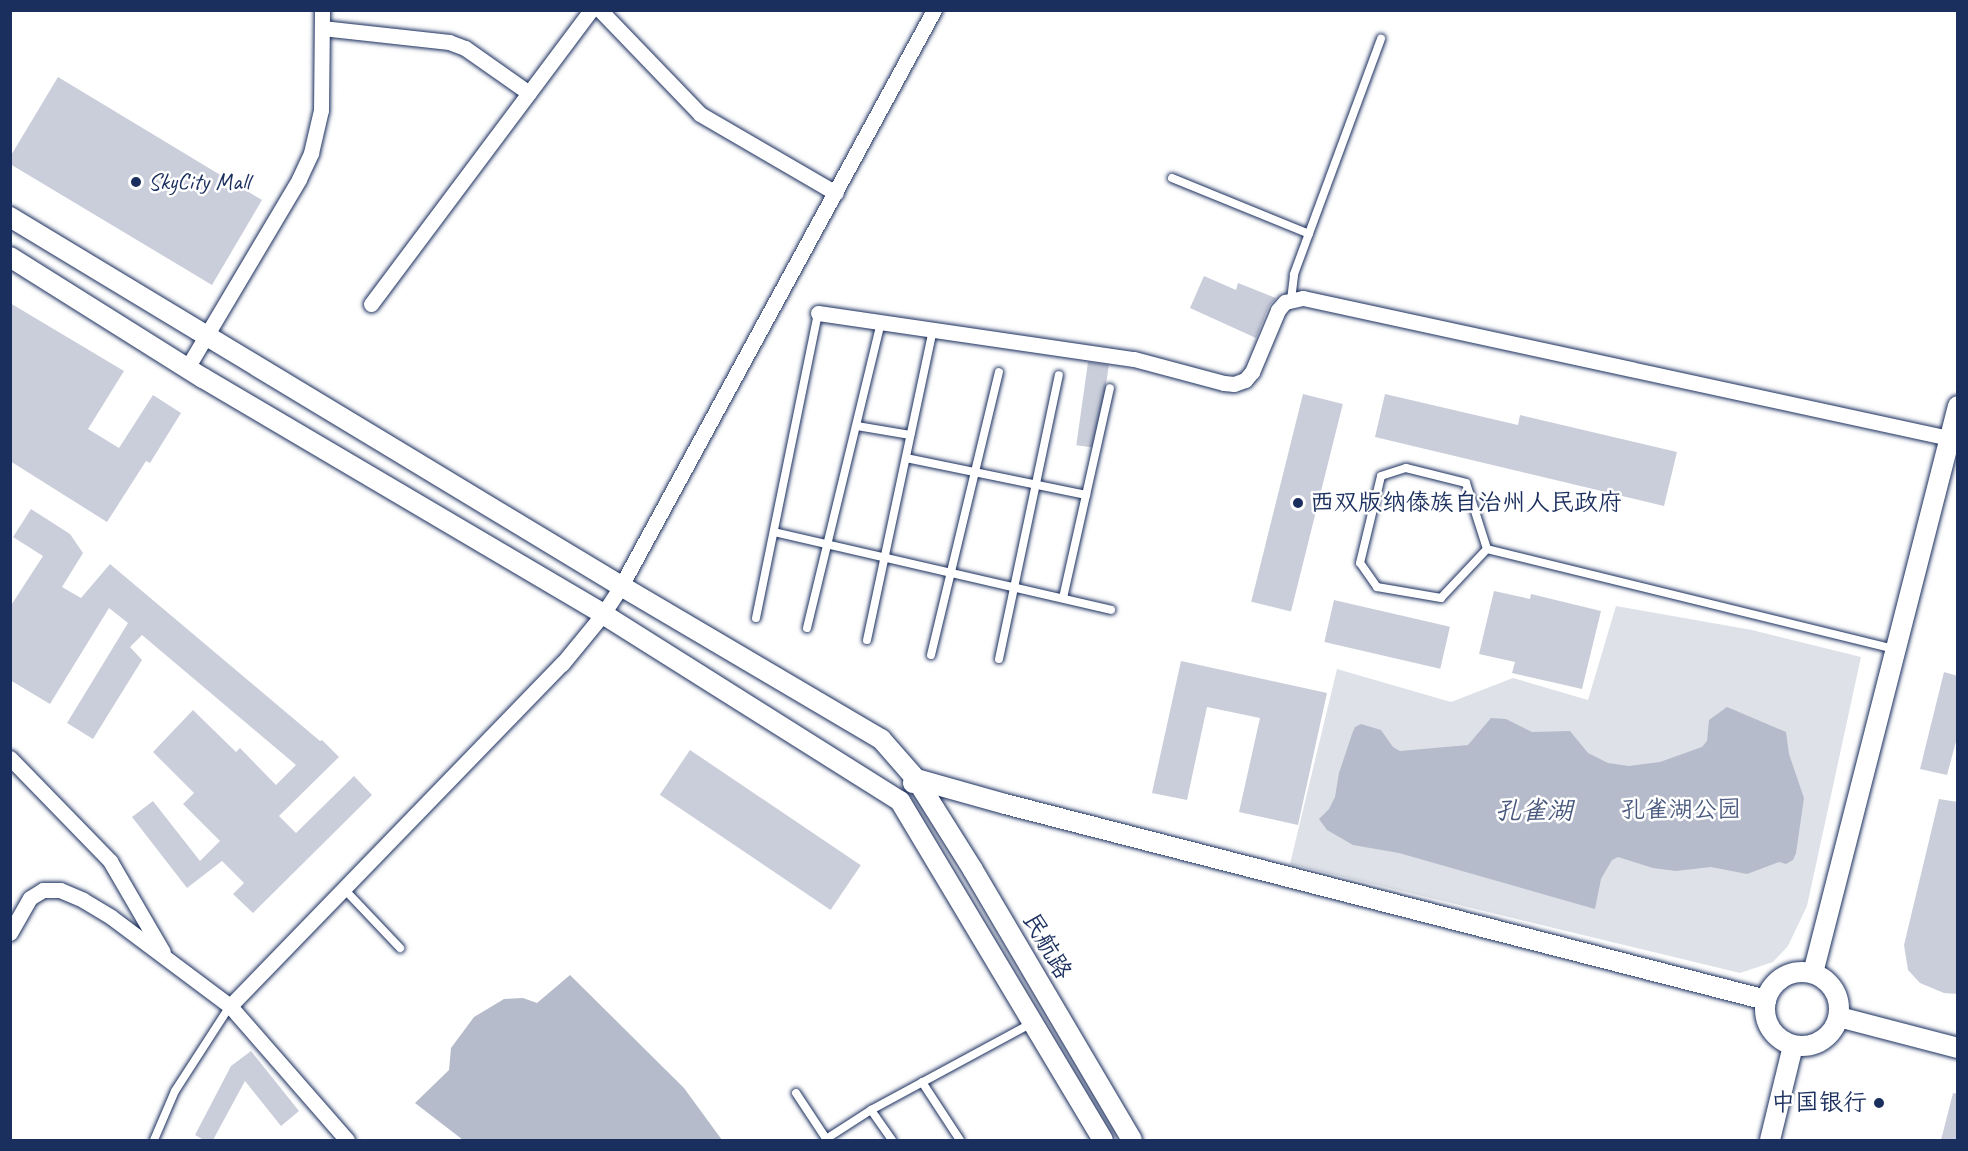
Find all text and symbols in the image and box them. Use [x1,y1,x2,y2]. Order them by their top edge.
place label: SkyCity Mall [148,168,251,196]
marker: SkyCity Mall [129,175,143,189]
place label: 西双版纳傣族自治州人民政府 [1310,489,1622,517]
marker: 西双版纳傣族自治州人民政府 [1291,496,1305,510]
water label: 孔雀湖 [1495,795,1573,827]
park label: 孔雀湖公园 [1621,796,1741,824]
street label: 民航路 [1017,908,1077,984]
place label: 中国银行 [1771,1089,1867,1117]
marker: 中国银行 [1872,1096,1886,1110]

